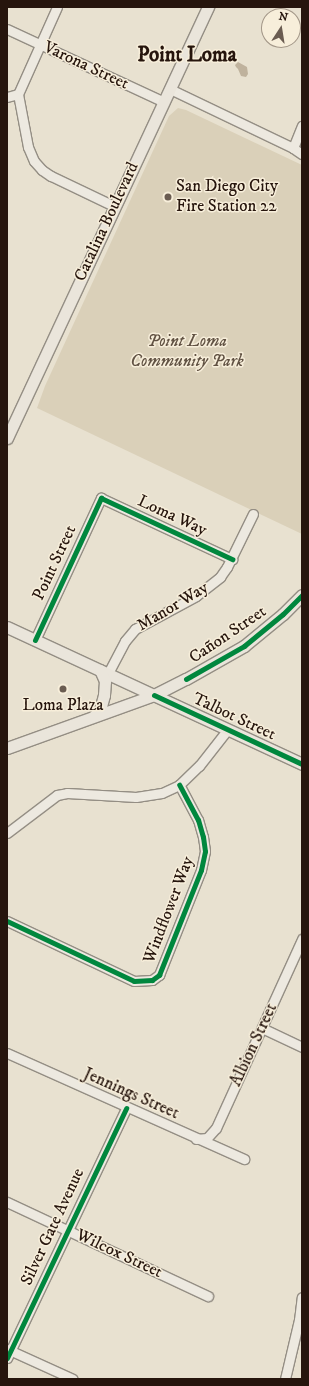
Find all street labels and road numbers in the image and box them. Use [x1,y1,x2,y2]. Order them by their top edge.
street label: Varona Street [40,37,132,95]
street label: Catalina Boulevard [70,159,144,285]
street label: Loma Way [134,491,210,541]
street label: Point Street [29,522,81,604]
street label: Manor Way [134,578,212,636]
street label: Cañon Street [186,602,270,668]
street label: Talbot Street [189,689,279,745]
street label: Windflower Way [139,854,199,966]
street label: Albion Street [226,1000,282,1090]
street label: Jennings Street [80,1064,182,1124]
street label: Silver Gate Avenue [17,1165,89,1289]
street label: Wilcox Street [73,1225,165,1283]

